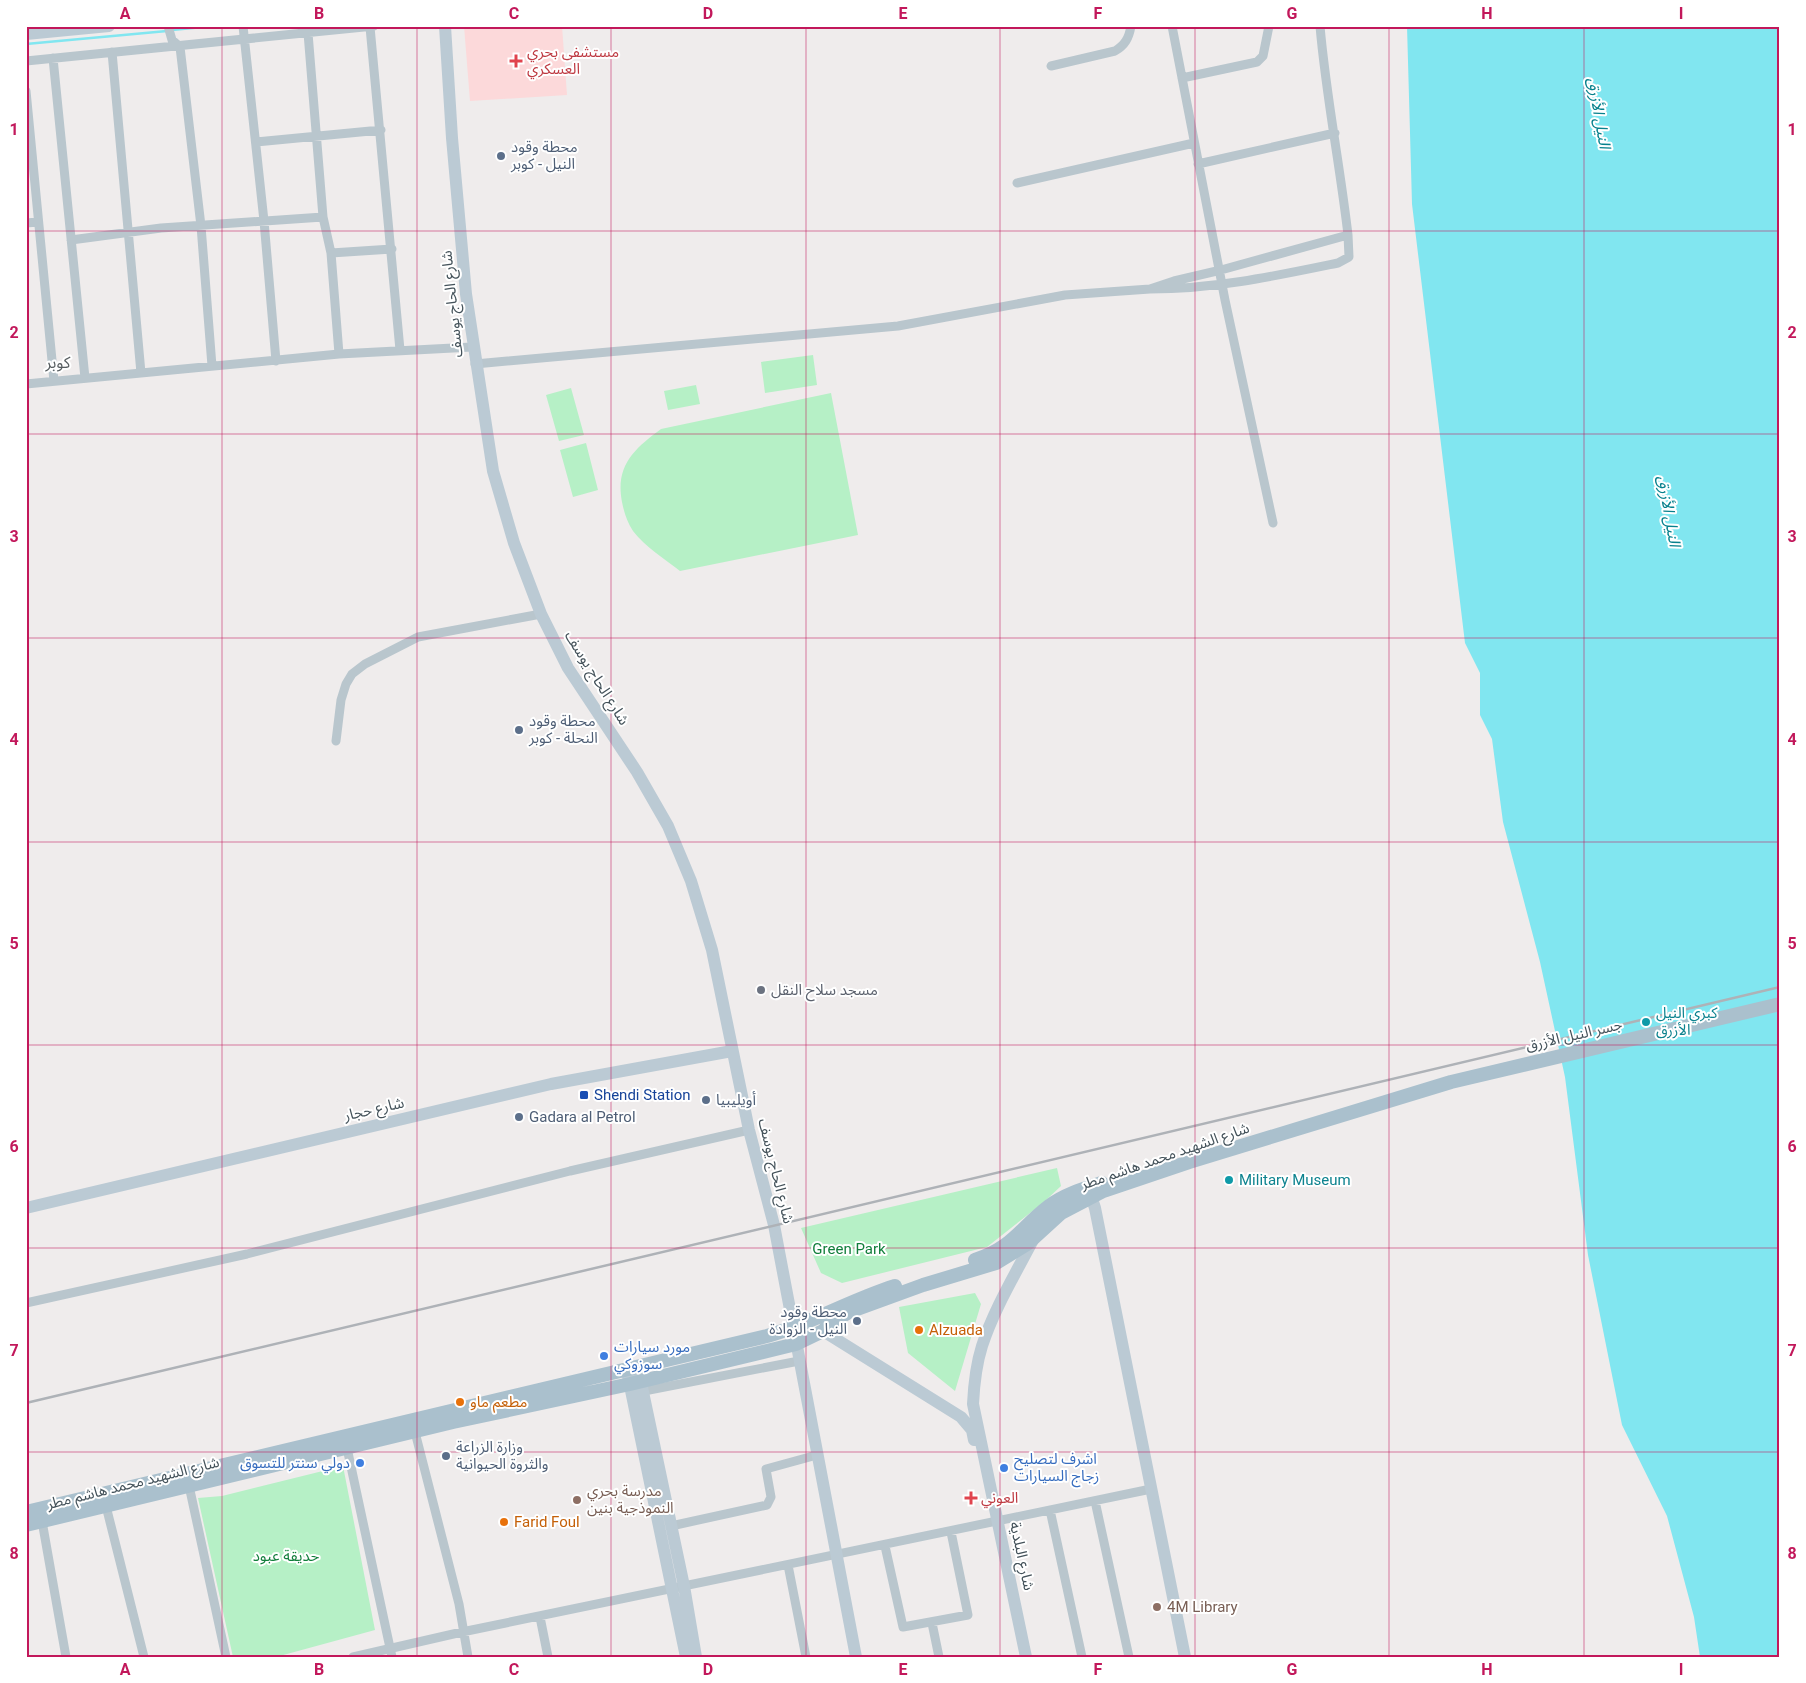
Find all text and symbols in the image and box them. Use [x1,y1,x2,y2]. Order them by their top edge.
text: A [120,4,131,23]
text: B [314,4,324,23]
text: C [509,4,519,23]
text: D [703,4,713,23]
text: E [899,4,908,23]
text: F [1094,4,1103,23]
text: G [1287,4,1298,23]
text: H [1481,4,1493,23]
text: I [1679,4,1683,23]
place label: مستشفى بحري العسكري [527,43,619,80]
marker: مستشفى بحري العسكري [509,54,523,68]
water label: النيل الأزرق [1583,76,1615,152]
text: 1 [9,120,19,139]
text: 1 [1787,120,1797,139]
place label: محطة وقود النيل - كوبر [510,138,578,173]
marker: محطة وقود النيل - كوبر [495,150,507,162]
street label: شارع الحاج يوسف [437,249,470,358]
text: 2 [9,323,19,342]
text: 2 [1787,323,1797,342]
district label: كوبر [45,353,71,372]
water label: النيل الأزرق [1653,474,1685,550]
text: 3 [9,527,19,546]
text: 3 [1787,527,1797,546]
street label: شارع الحاج يوسف [558,628,633,730]
place label: محطة وقود النحلة - كوبر [528,712,598,747]
marker: محطة وقود النحلة - كوبر [513,724,525,736]
text: 4 [9,730,19,749]
text: 4 [1787,730,1797,749]
text: 5 [9,934,19,953]
text: 5 [1787,934,1797,953]
place label: مسجد سلاح النقل [771,981,878,1002]
marker: مسجد سلاح النقل [755,984,767,996]
place label: كبري النيل الأزرق [1656,1004,1718,1039]
street label: جسر النيل الأزرق [1524,1015,1624,1055]
marker: كبري النيل الأزرق [1640,1016,1652,1028]
place label: Shendi Station [594,1086,691,1104]
marker: Shendi Station [578,1089,590,1101]
place label: أويليبيا [716,1091,756,1109]
street label: شارع حجار [341,1093,407,1128]
marker: أويليبيا [700,1094,712,1106]
place label: Gadara al Petrol [529,1108,636,1126]
marker: Gadara al Petrol [513,1111,525,1123]
street label: شارع الحاج يوسف [751,1117,798,1226]
street label: شارع الشهيد محمد هاشم مطر [1077,1119,1253,1197]
text: 6 [9,1137,19,1156]
text: 6 [1787,1137,1797,1156]
place label: Military Museum [1239,1171,1351,1189]
marker: Military Museum [1223,1174,1235,1186]
park label: Green Park [812,1240,886,1258]
place label: محطة وقود النيل - الزوادة [769,1303,847,1338]
marker: محطة وقود النيل - الزوادة [851,1315,863,1327]
place label: Alzuada [929,1321,983,1339]
marker: Alzuada [913,1324,925,1336]
place label: مورد سيارات سوزوكي [614,1338,690,1375]
text: 7 [9,1341,19,1360]
text: 7 [1787,1341,1797,1360]
marker: مورد سيارات سوزوكي [598,1350,610,1362]
place label: مطعم ماو [470,1393,527,1413]
marker: مطعم ماو [454,1396,466,1408]
place label: وزارة الزراعة والثروة الحيوانية [456,1438,548,1473]
marker: وزارة الزراعة والثروة الحيوانية [440,1450,452,1462]
place label: اشرف لتصليح زجاج السيارات [1014,1450,1099,1488]
street label: شارع الشهيد محمد هاشم مطر [44,1453,222,1516]
place label: دولي سنتر للتسوق [240,1454,350,1474]
marker: دولي سنتر للتسوق [354,1457,366,1469]
marker: اشرف لتصليح زجاج السيارات [998,1462,1010,1474]
place label: مدرسة بحري النموذجية بنين [587,1482,674,1517]
place label: العوني [981,1489,1018,1509]
marker: العوني [965,1492,977,1504]
marker: مدرسة بحري النموذجية بنين [571,1494,583,1506]
place label: Farid Foul [514,1513,580,1531]
marker: Farid Foul [498,1516,510,1528]
street label: شارع البلدية [1003,1520,1038,1593]
text: 8 [9,1544,19,1563]
text: 8 [1787,1544,1797,1563]
park label: حديقة عبود [253,1547,319,1565]
place label: 4M Library [1167,1598,1238,1616]
marker: 4M Library [1151,1601,1163,1613]
text: A [120,1660,131,1679]
text: B [314,1660,324,1679]
text: C [509,1660,519,1679]
text: D [703,1660,713,1679]
text: E [899,1660,908,1679]
text: F [1094,1660,1103,1679]
text: G [1287,1660,1298,1679]
text: H [1481,1660,1493,1679]
text: I [1679,1660,1683,1679]

